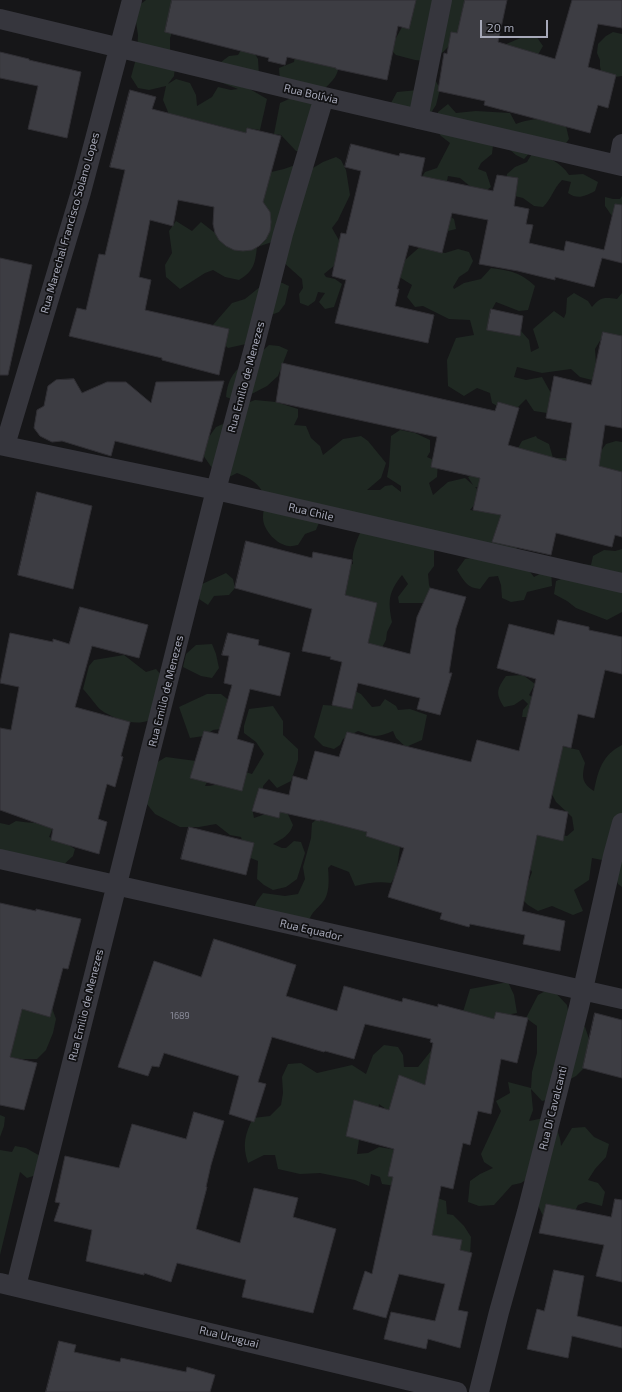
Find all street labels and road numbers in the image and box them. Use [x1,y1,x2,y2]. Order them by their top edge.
street label: Rua Bolívia [283,81,339,107]
street label: Rua Marechal Francisco Solano Lopes [38,131,102,315]
street label: Rua Emilio de Menezes [225,320,267,434]
street label: Rua Chile [287,500,335,524]
street label: Rua Emilio de Menezes [146,634,186,748]
street label: Rua Equador [279,916,343,944]
street label: Rua Emilio de Menezes [66,948,106,1062]
street label: Rua Di Cavalcanti [536,1065,570,1151]
street label: Rua Uruguai [198,1323,260,1351]

